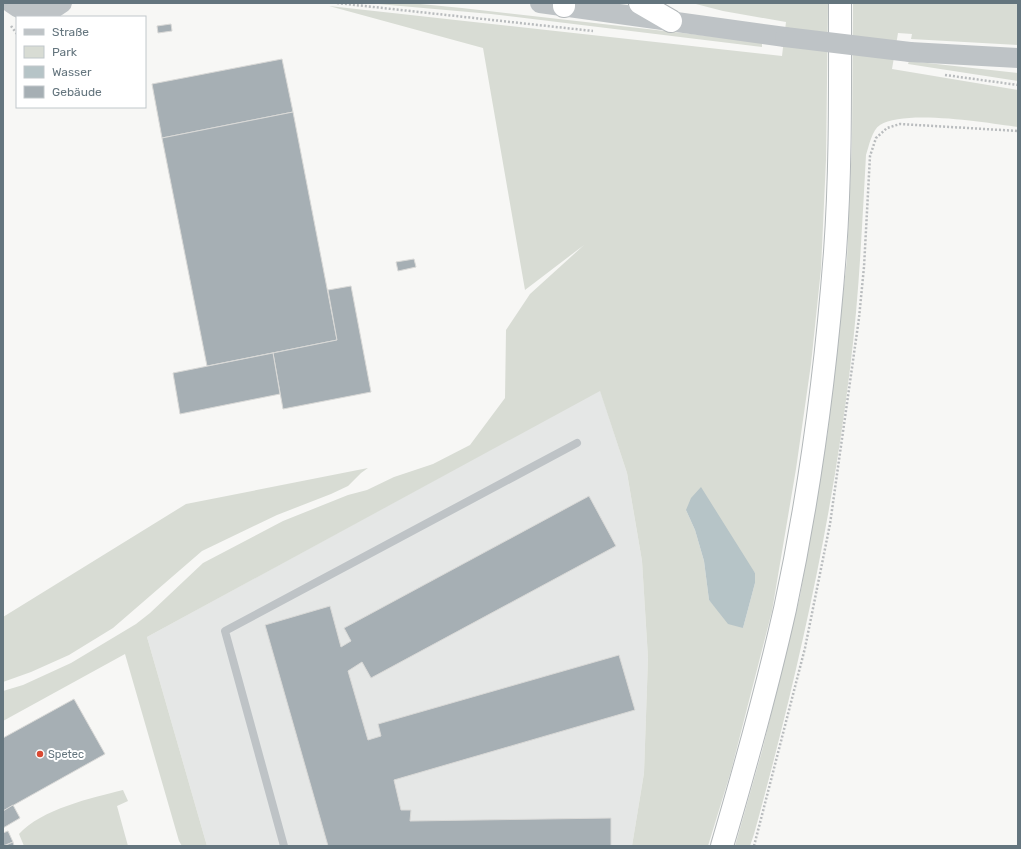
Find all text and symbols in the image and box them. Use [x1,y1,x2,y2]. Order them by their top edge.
legend [16,16,146,108]
text: Straße [52,25,89,39]
text: Park [52,45,78,59]
text: Wasser [52,65,92,79]
text: Gebäude [52,85,102,99]
place label: Spetec [48,748,84,761]
marker: Spetec [35,749,45,759]

